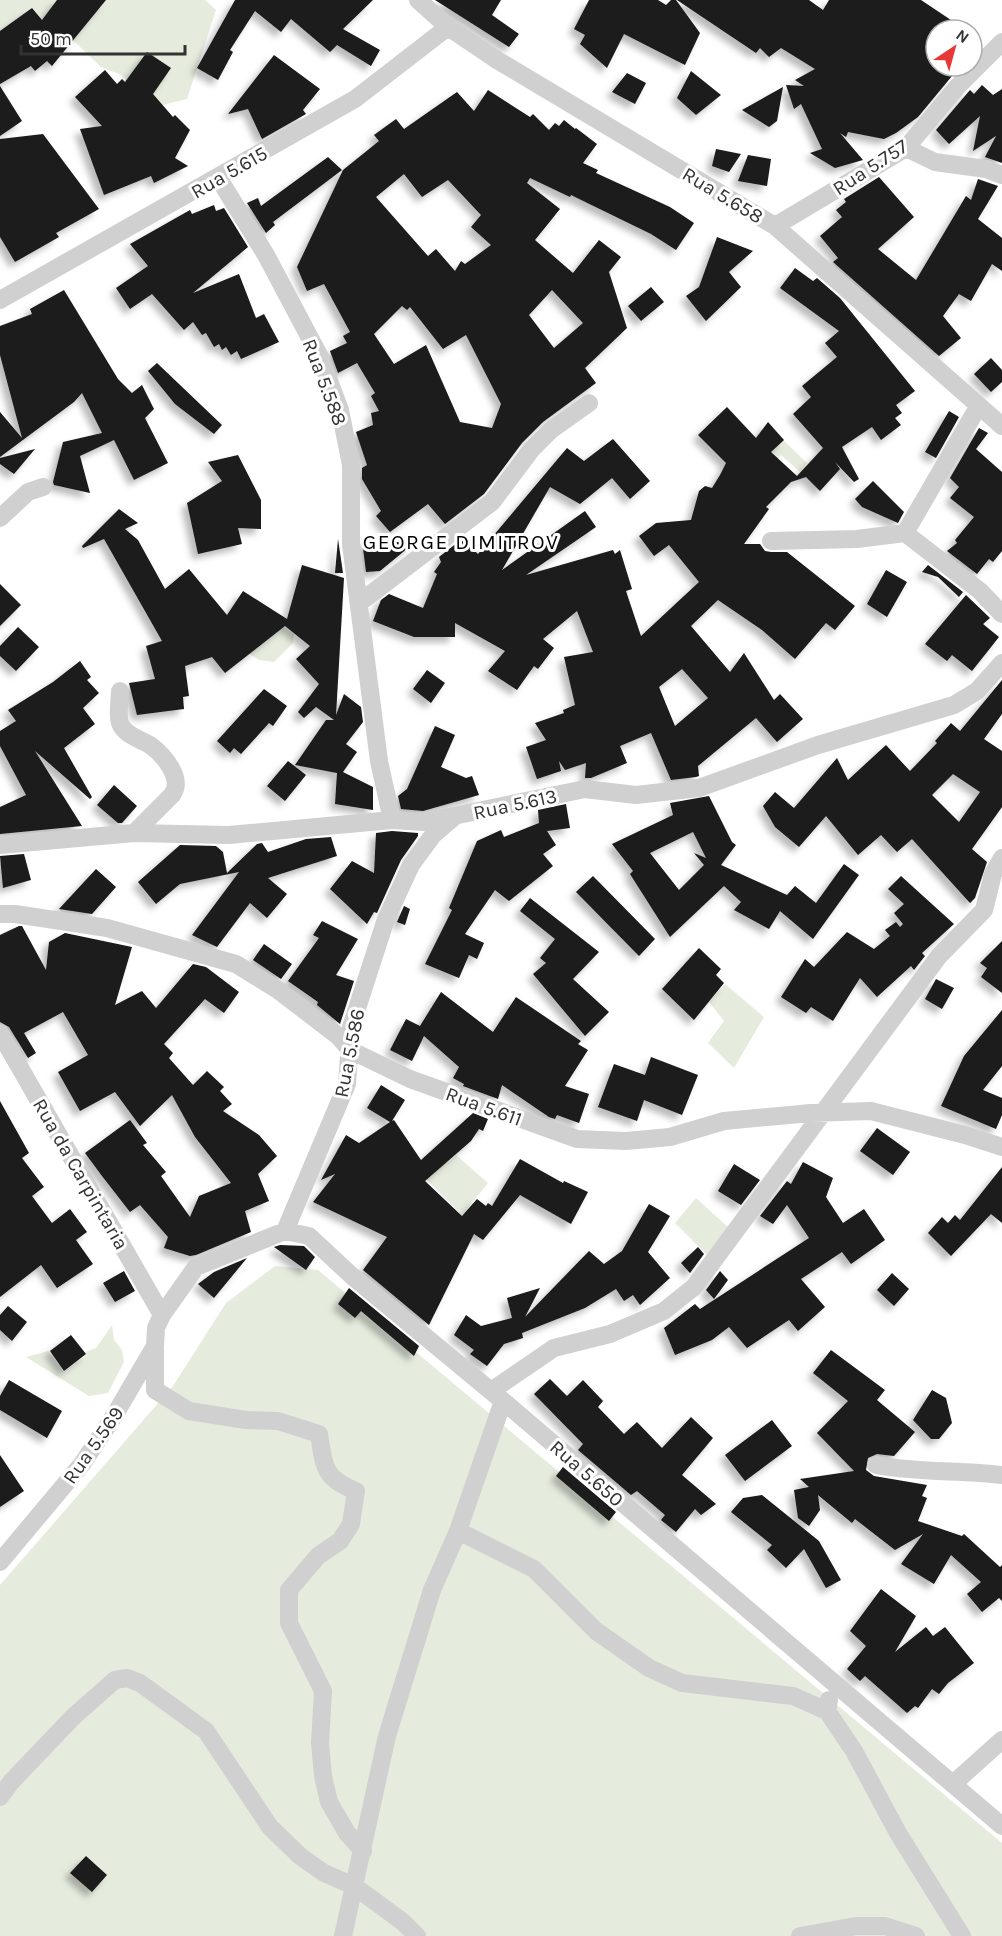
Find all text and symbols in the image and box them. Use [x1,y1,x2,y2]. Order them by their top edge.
scale bar [21,18,184,56]
north arrow [924,18,984,78]
text: N [952,25,973,47]
text: 50 m [30,28,72,50]
street label: Rua 5.757 [828,134,913,200]
street label: Rua 5.615 [187,141,272,203]
street label: Rua 5.658 [678,162,767,228]
street label: Rua 5.588 [298,336,352,429]
district label: GEORGE DIMITROV [363,530,559,554]
street label: Rua 5.613 [471,784,559,825]
street label: Rua 5.586 [330,1007,369,1099]
street label: Rua 5.611 [442,1082,525,1131]
street label: Rua da Carpintaria [28,1095,133,1254]
street label: Rua 5.569 [58,1402,128,1488]
street label: Rua 5.650 [545,1435,628,1511]

